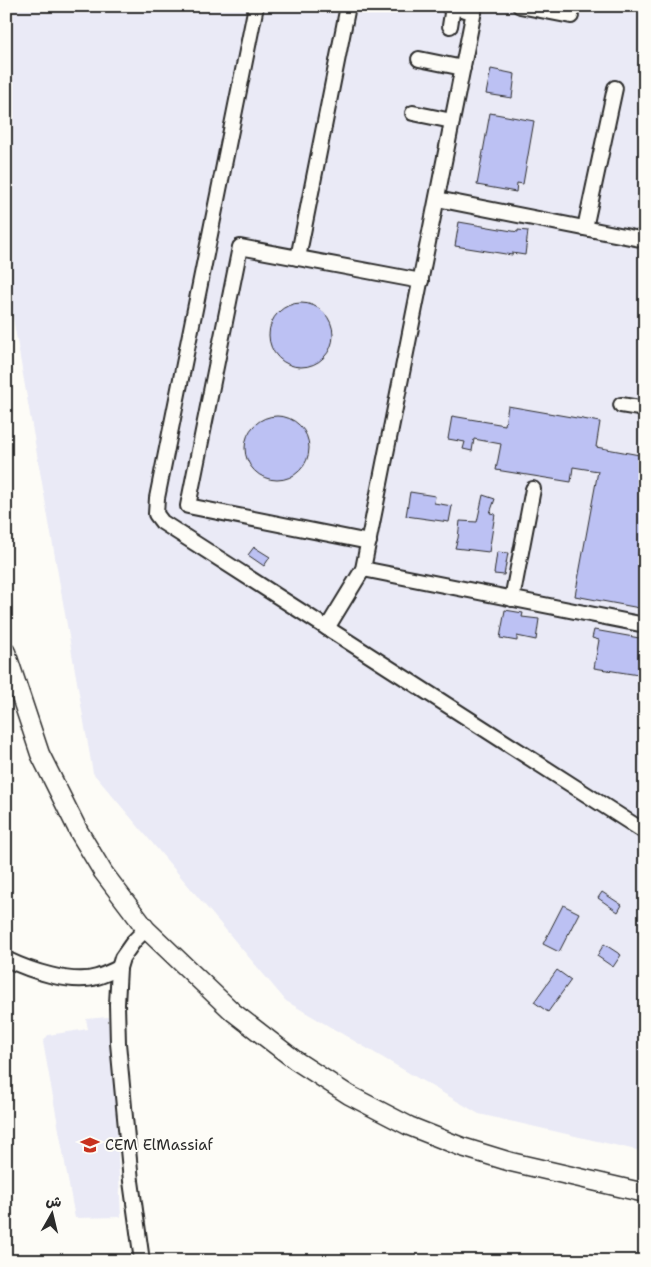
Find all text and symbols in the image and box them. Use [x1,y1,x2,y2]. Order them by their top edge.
school or university icon: CEM ElMassiaf [79,1134,101,1156]
place label: CEM ElMassiaf [105,1135,214,1155]
north arrow [28,1190,78,1240]
text: ش [45,1191,63,1211]

